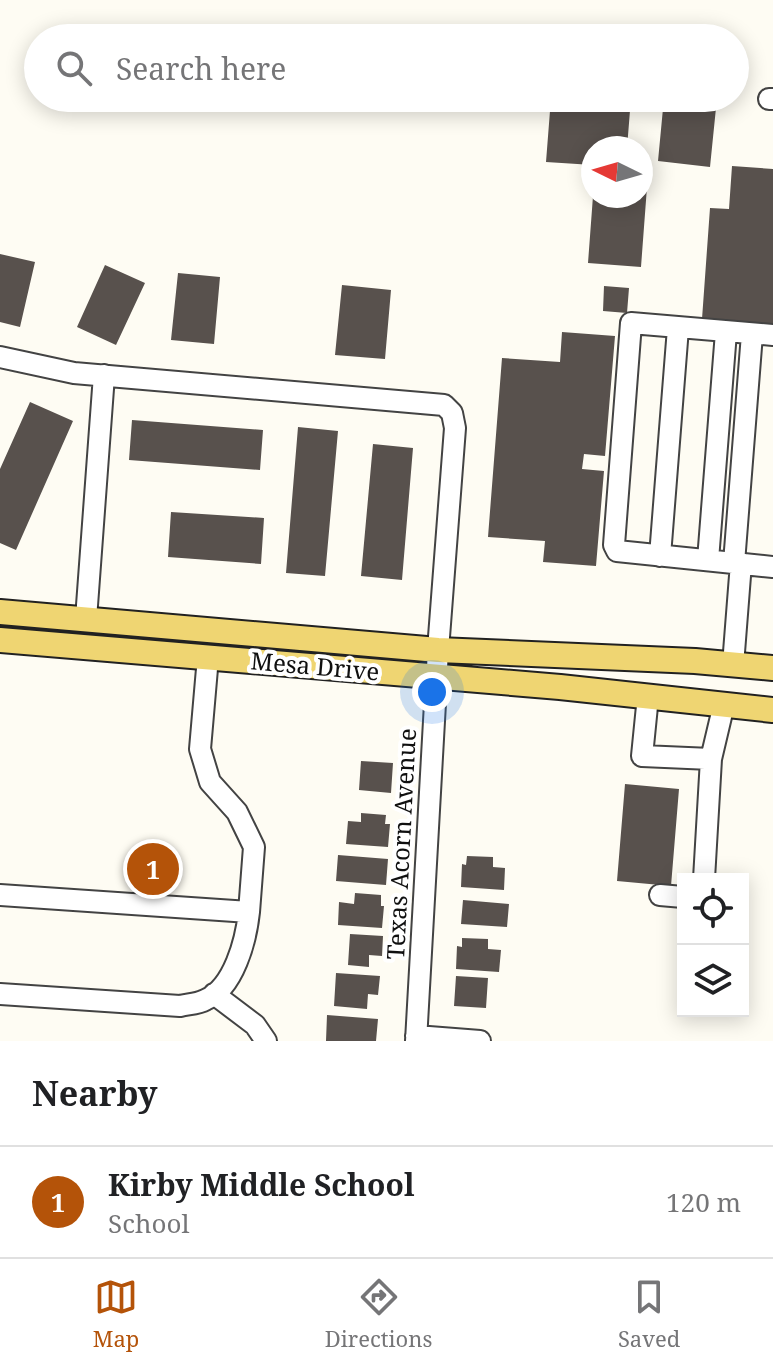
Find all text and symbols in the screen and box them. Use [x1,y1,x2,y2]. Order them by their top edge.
search box [24,24,749,112]
icon: search [52,46,96,90]
text: Search here [116,48,286,89]
north arrow [581,136,653,208]
street label: Mesa Drive [249,643,381,688]
your location [412,672,452,712]
street label: Texas Acorn Avenue [378,727,423,960]
pin: 1 [127,839,179,899]
map controls [677,873,749,1017]
button: locate [677,873,749,945]
button: layers [677,945,749,1017]
text: Nearby [32,1070,158,1116]
text: Kirby Middle School [108,1164,414,1205]
text: 1 [51,1184,65,1220]
text: 120 m [666,1184,741,1220]
text: School [108,1205,190,1241]
tab: Map [93,1275,139,1353]
tab: Directions [325,1275,432,1353]
tab: Saved [618,1275,680,1353]

